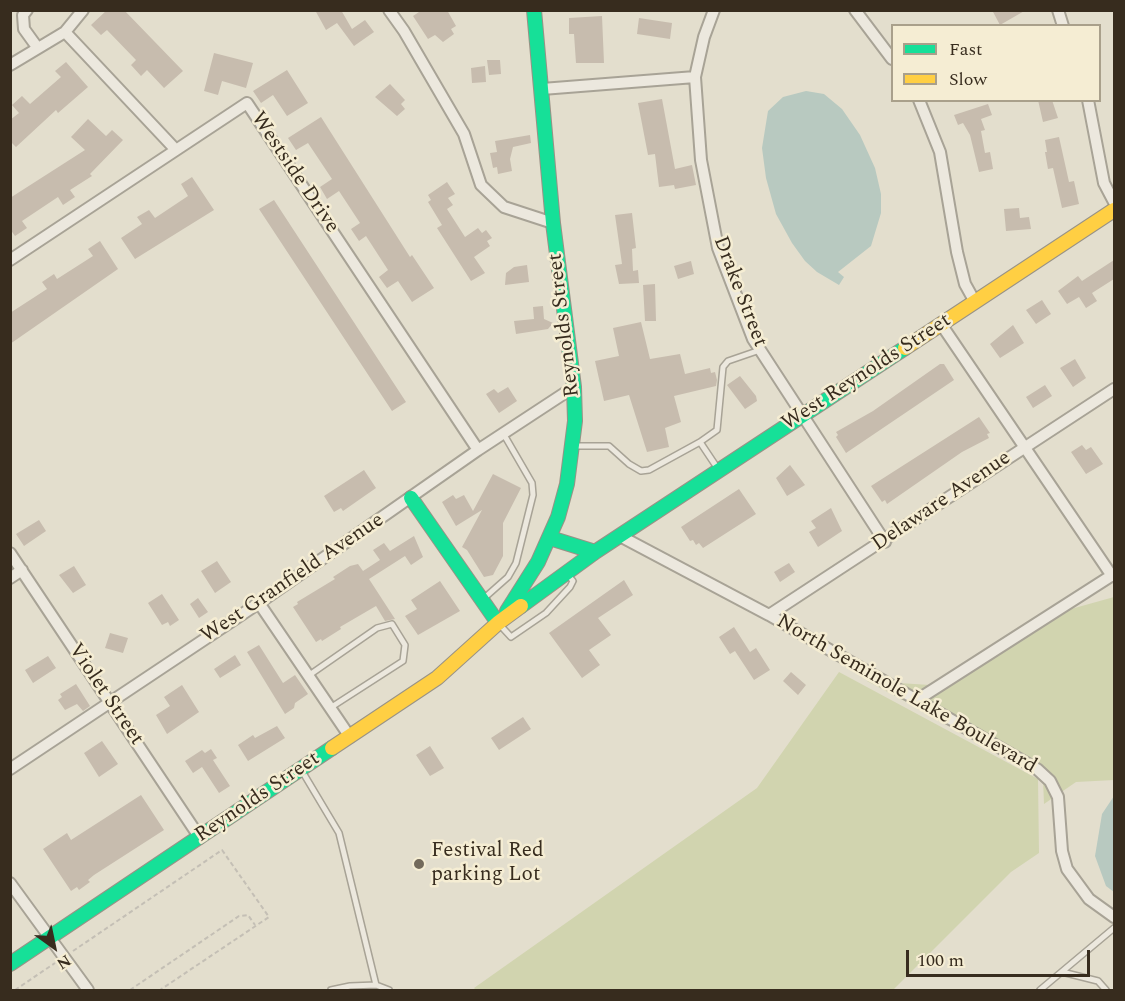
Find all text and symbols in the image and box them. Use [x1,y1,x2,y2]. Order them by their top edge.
legend [891,24,1101,102]
text: Fast [949,36,982,63]
text: Slow [949,66,987,93]
street label: Westside Drive [244,108,344,238]
street label: Drake Street [706,233,772,351]
street label: Reynolds Street [544,251,586,399]
street label: West Reynolds Street [778,309,956,437]
street label: Delaware Avenue [868,446,1016,558]
street label: West Granfield Avenue [197,508,389,650]
street label: North Seminole Lake Boulevard [771,610,1041,780]
street label: Violet Street [62,639,148,751]
street label: Reynolds Street [191,747,325,849]
place label: Festival Red parking Lot [431,839,544,889]
marker: Festival Red parking Lot [412,857,426,871]
north arrow [24,917,84,977]
scale bar [909,938,1094,976]
text: 100 m [917,947,964,974]
text: N [52,948,76,976]

